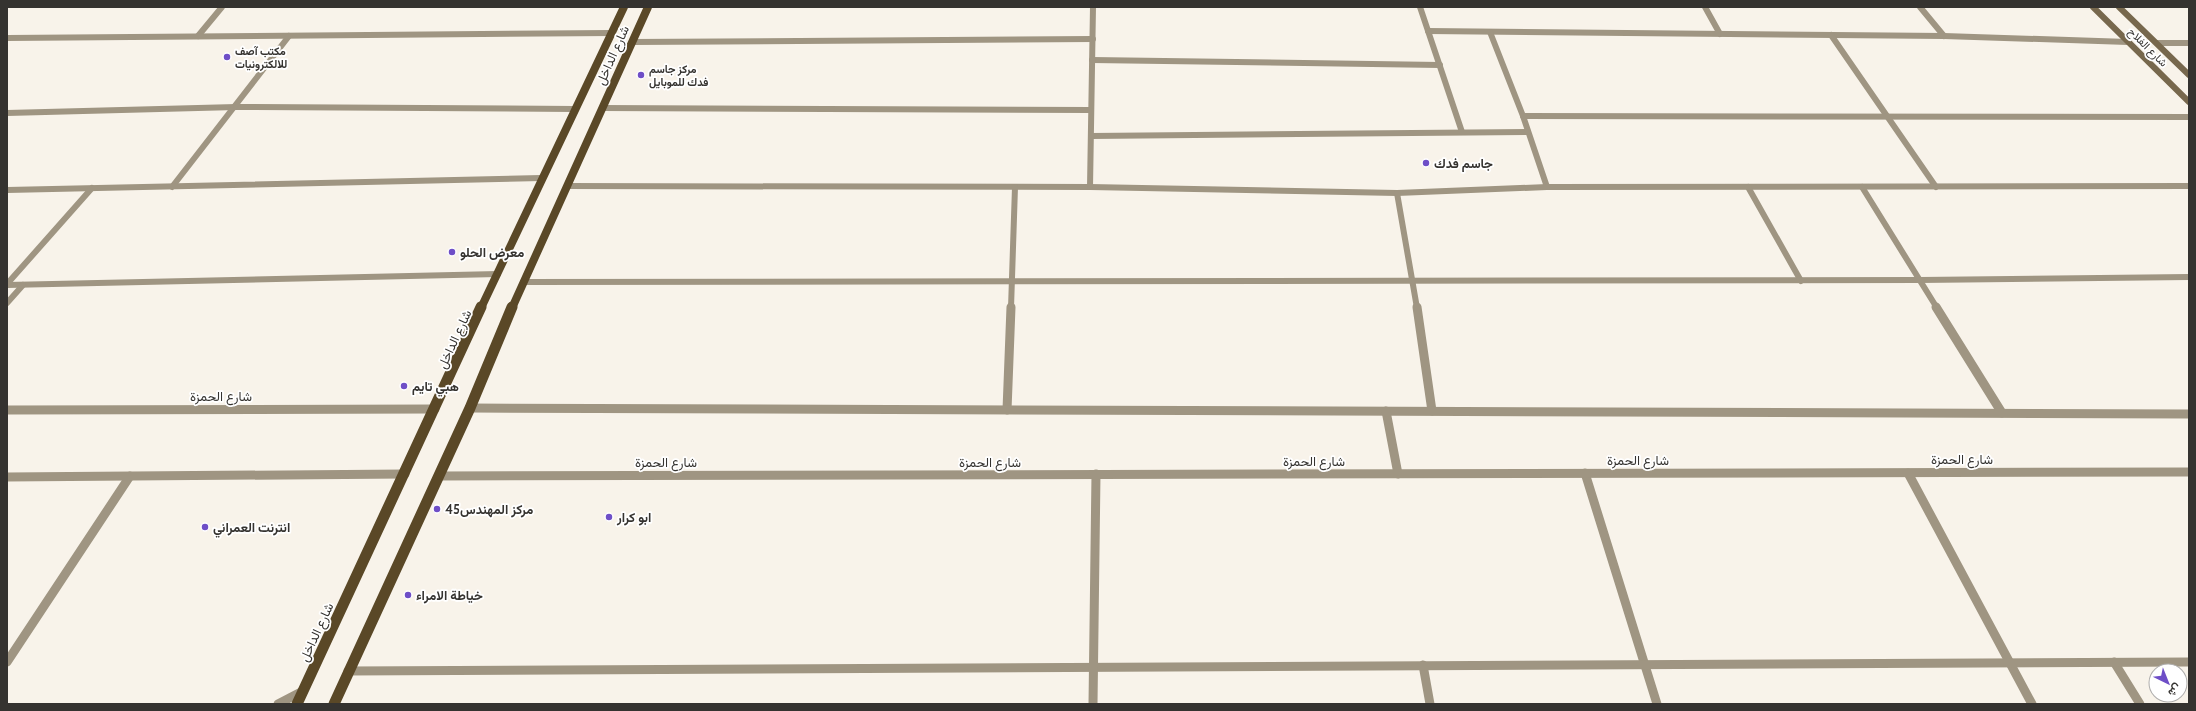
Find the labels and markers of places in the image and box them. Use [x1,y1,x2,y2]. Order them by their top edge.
place label: مكتب آصف للالكترونيات [235,44,287,71]
marker: مكتب آصف للالكترونيات [222,52,232,62]
place label: مركز جاسم فدك للموبايل [649,62,708,89]
marker: مركز جاسم فدك للموبايل [636,70,646,80]
place label: جاسم فدك [1434,155,1493,172]
marker: جاسم فدك [1421,158,1431,168]
place label: معرض الحلو [460,244,524,261]
marker: معرض الحلو [447,247,457,257]
place label: هبي تايم [412,378,459,397]
marker: هبي تايم [399,381,409,391]
place label: مركز المهندس45 [445,501,533,518]
marker: مركز المهندس45 [432,504,442,514]
place label: ابو كرار [616,509,651,526]
marker: ابو كرار [604,512,614,522]
place label: انترنت العمراني [213,519,290,538]
marker: انترنت العمراني [200,522,210,532]
place label: خياطة الامراء [416,587,483,604]
marker: خياطة الامراء [403,590,413,600]

